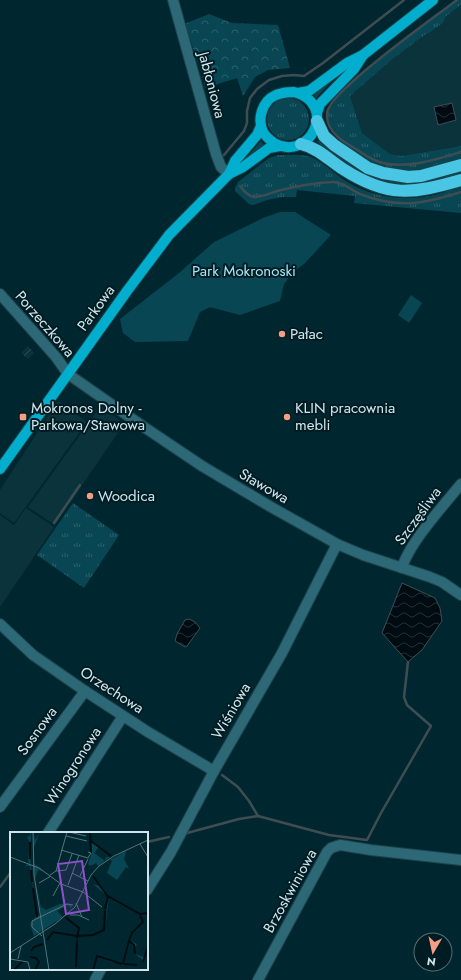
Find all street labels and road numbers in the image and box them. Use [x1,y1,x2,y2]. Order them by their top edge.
street label: Jabłoniowa [192,47,231,121]
street label: Parkowa [72,281,120,335]
street label: Porzeczkowa [10,286,80,362]
street label: Stawowa [235,463,293,509]
street label: Szczęśliwa [389,482,447,550]
street label: Orzechowa [76,661,148,719]
street label: Wiśniowa [206,679,256,743]
street label: Sosnowa [12,702,62,760]
street label: Winogronowa [39,722,107,810]
street label: Brzoskwiniowa [258,845,322,937]

